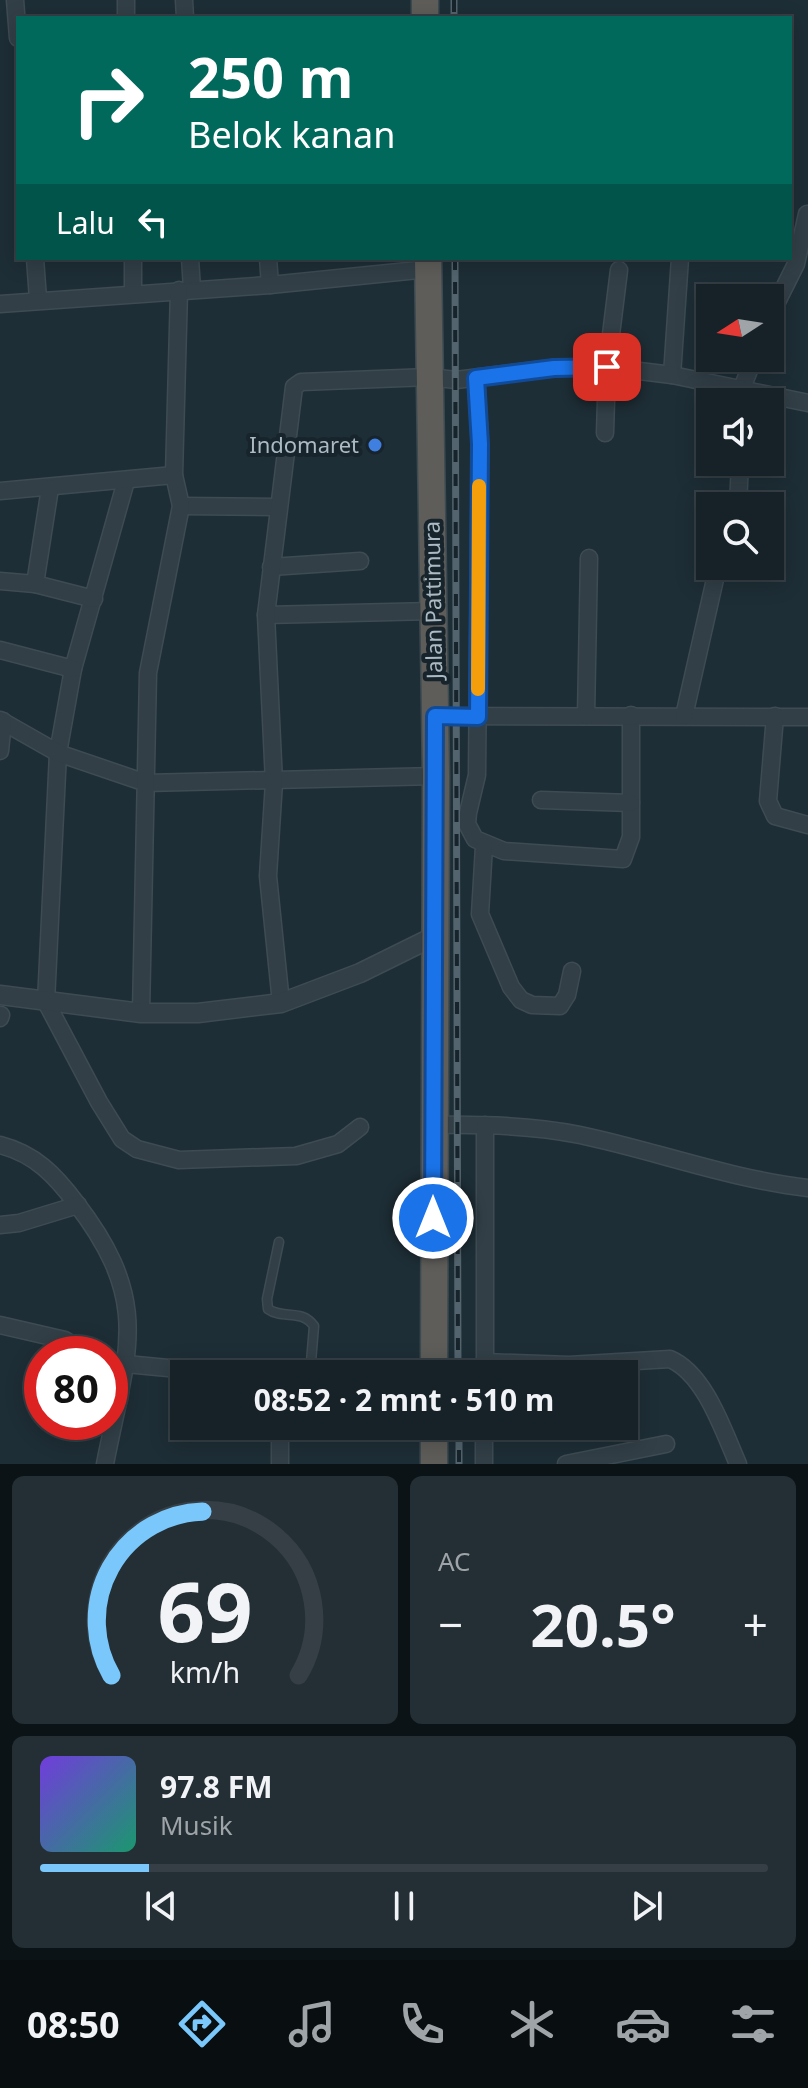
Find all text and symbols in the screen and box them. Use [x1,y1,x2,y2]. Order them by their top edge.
text: 250 m [188,38,353,114]
icon: right [56,48,160,152]
text: Belok kanan [188,110,395,159]
icon: left [131,200,175,244]
text: Lalu [56,202,115,243]
north arrow [696,284,784,372]
map controls [696,284,784,580]
pin [573,333,641,401]
icon: arrive [585,345,629,389]
button: sound [696,388,784,476]
place label: Indomaret [249,429,359,459]
marker: Indomaret [366,436,384,454]
button: search [696,492,784,580]
street label: Jalan Pattimura [416,521,448,681]
position arrow [391,1176,475,1260]
speed limit sign: 80 [24,1336,128,1440]
text: 08:52 · 2 mnt · 510 m [254,1379,554,1420]
text: AC [438,1543,471,1579]
text: 69 [157,1553,253,1666]
text: 20.5° [530,1583,676,1665]
text: − [438,1594,463,1654]
text: + [743,1594,768,1654]
text: km/h [170,1652,240,1691]
text: 97.8 FM [160,1766,272,1807]
text: Musik [160,1807,233,1843]
icon: previous [139,1884,183,1928]
icon: pause [382,1884,426,1928]
icon: next [625,1884,669,1928]
icon: directions [174,1996,230,2052]
icon: music [284,1996,340,2052]
icon: phone [394,1996,450,2052]
icon: climate [504,1996,560,2052]
icon: car [615,1996,671,2052]
icon: filters [725,1996,781,2052]
text: 08:50 [27,2000,120,2049]

